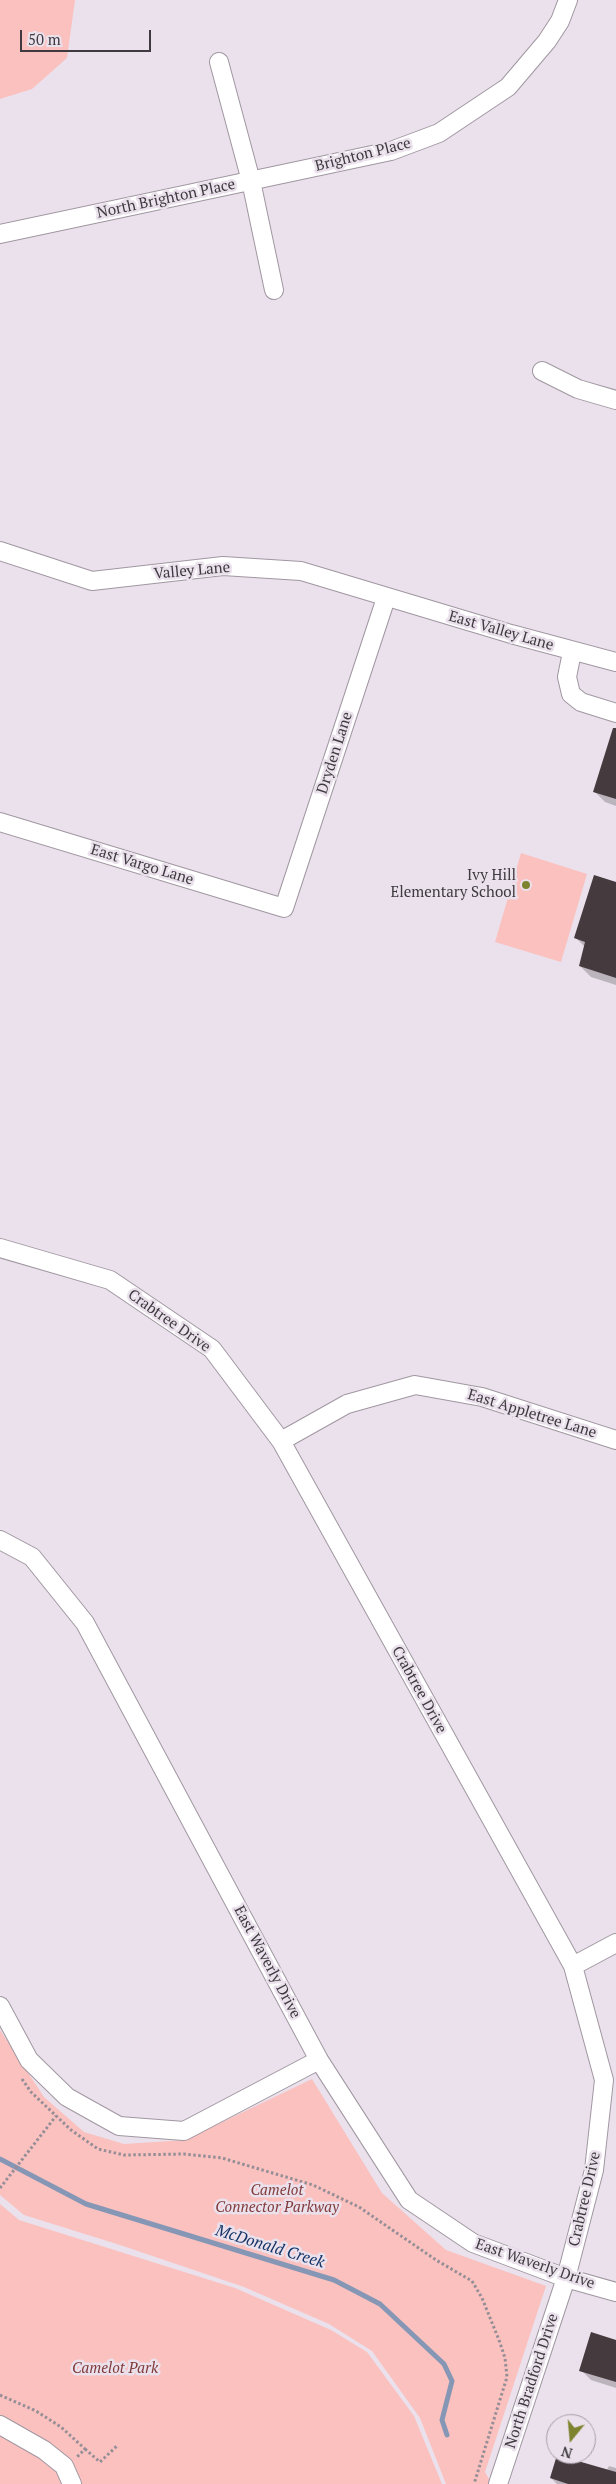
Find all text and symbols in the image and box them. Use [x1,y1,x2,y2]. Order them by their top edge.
scale bar [22,20,154,52]
text: 50 m [28,29,61,49]
street label: Brighton Place [313,134,413,176]
street label: North Brighton Place [95,176,237,222]
street label: Valley Lane [153,559,231,583]
street label: East Valley Lane [446,607,556,655]
street label: Dryden Lane [313,710,357,796]
street label: East Vargo Lane [88,841,196,889]
place label: Ivy Hill Elementary School [390,867,516,902]
marker: Ivy Hill Elementary School [520,879,532,891]
street label: Crabtree Drive [124,1286,214,1356]
street label: East Appletree Lane [465,1386,599,1442]
street label: Crabtree Drive [388,1643,450,1737]
street label: East Waverly Drive [230,1903,304,2021]
street label: Crabtree Drive [565,2150,605,2248]
park label: Camelot Connector Parkway [215,2182,339,2217]
water label: McDonald Creek [213,2221,327,2273]
street label: East Waverly Drive [473,2235,597,2293]
street label: North Bradford Drive [502,2311,562,2451]
park label: Camelot Park [72,2360,158,2378]
north arrow [546,2414,596,2464]
text: N [559,2442,575,2464]

